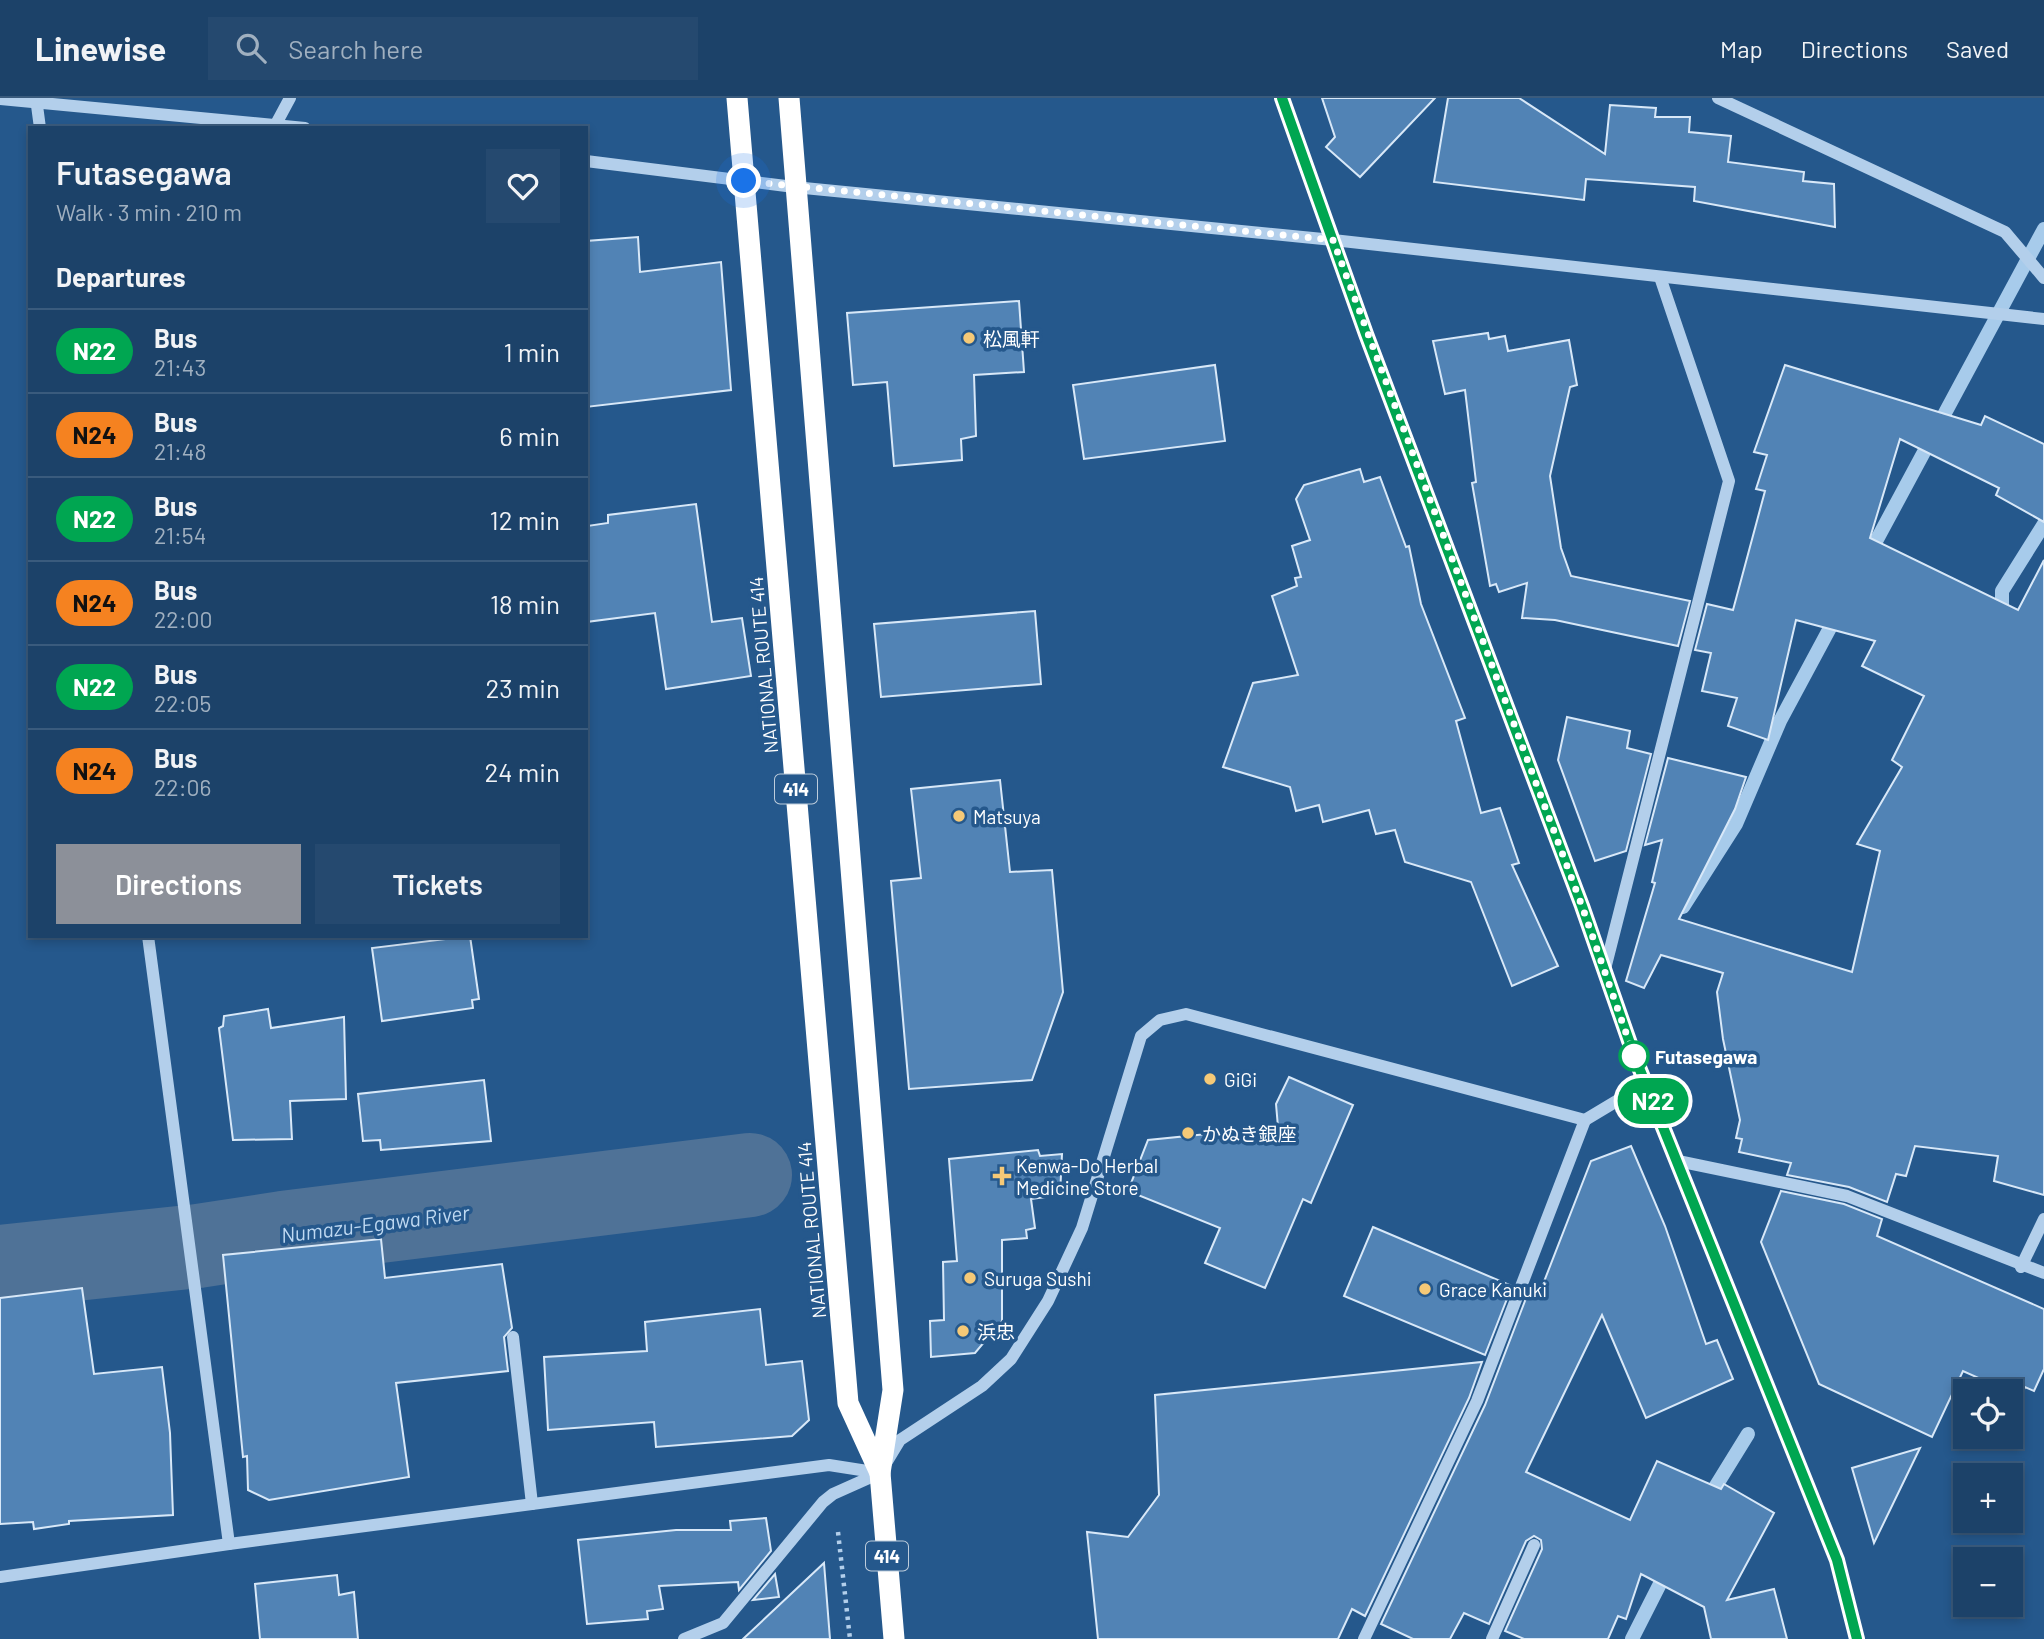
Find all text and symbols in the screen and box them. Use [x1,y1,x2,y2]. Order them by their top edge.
search box [208,17,698,80]
text: Linewise [35,28,166,68]
icon: search [232,29,270,67]
text: Search here [288,33,423,64]
text: Map [1720,34,1763,63]
text: Directions [1801,34,1908,63]
text: Saved [1946,34,2009,63]
button: heart [486,149,560,223]
text: Futasegawa [56,152,232,192]
your location [726,163,761,198]
text: Walk · 3 min · 210 m [56,198,242,226]
text: Departures [56,261,186,292]
text: Bus [154,322,197,353]
place label: 松風軒 [983,327,1040,350]
marker: 松風軒 [961,330,977,346]
text: N22 [73,336,116,365]
text: 1 min [504,336,560,367]
text: 21:43 [154,353,206,381]
text: Bus [154,406,197,437]
text: N24 [73,420,116,449]
text: 6 min [499,420,560,451]
text: 21:48 [154,437,207,465]
text: Bus [154,490,197,521]
text: N22 [73,504,116,533]
text: 12 min [490,504,560,535]
text: 21:54 [154,521,206,549]
text: Bus [154,574,197,605]
street label: NATIONAL ROUTE 414 [744,576,782,754]
text: N24 [73,588,116,617]
text: 18 min [490,588,560,619]
text: 22:00 [154,605,212,633]
text: Bus [154,658,197,689]
text: N22 [73,672,116,701]
text: 23 min [485,672,560,703]
text: 22:05 [154,689,211,717]
text: Bus [154,742,197,773]
text: N24 [73,756,116,785]
text: 24 min [484,756,560,787]
text: 22:06 [154,773,211,801]
road number: 414 [775,774,817,804]
place label: Matsuya [973,805,1041,828]
marker: Matsuya [951,808,967,824]
button: Directions [56,844,301,924]
button: Tickets [315,844,560,924]
marker: Futasegawa [1619,1041,1649,1071]
place label: Futasegawa [1655,1045,1757,1068]
place label: GiGi [1224,1068,1257,1091]
marker: GiGi [1202,1071,1218,1087]
line badge: N22 [1613,1078,1693,1124]
text: N22 [1632,1086,1674,1115]
place label: かぬき銀座 [1202,1122,1297,1145]
marker: かぬき銀座 [1180,1125,1196,1141]
street label: NATIONAL ROUTE 414 [792,1141,830,1319]
place label: Kenwa-Do Herbal Medicine Store [1016,1154,1158,1199]
marker: Kenwa-Do Herbal Medicine Store [994,1168,1010,1184]
water label: Numazu-Egawa River [279,1199,471,1247]
place label: Suruga Sushi [984,1267,1092,1290]
marker: Suruga Sushi [962,1270,978,1286]
place label: Grace Kanuki [1439,1278,1547,1301]
marker: Grace Kanuki [1417,1281,1433,1297]
place label: 浜忠 [977,1320,1015,1343]
marker: 浜忠 [955,1323,971,1339]
map controls [1953,1379,2023,1617]
button: locate [1953,1379,2023,1449]
button: + [1953,1463,2023,1533]
road number: 414 [866,1541,908,1570]
button: − [1953,1547,2023,1617]

